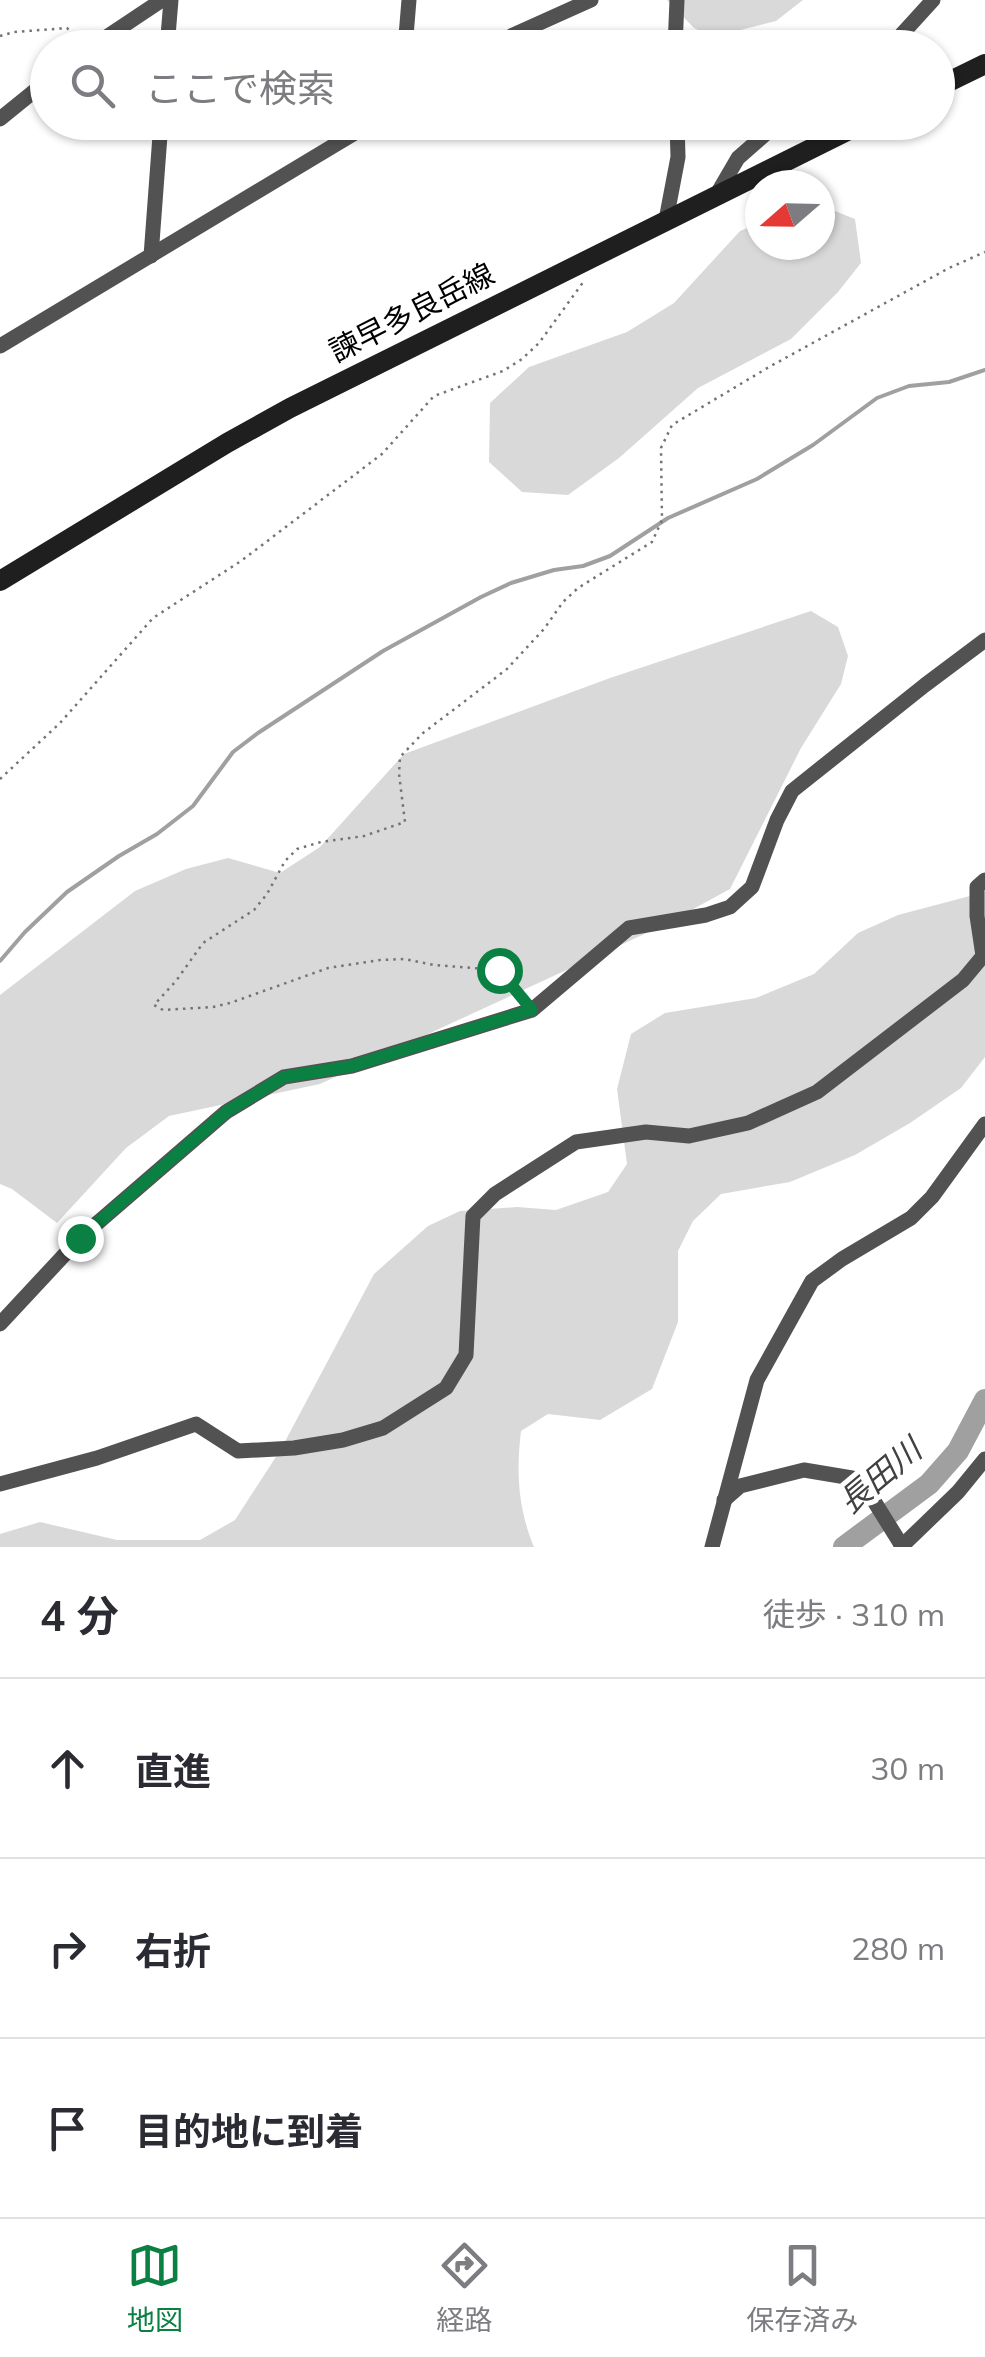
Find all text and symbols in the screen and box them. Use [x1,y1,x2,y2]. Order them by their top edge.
search box [30,30,955,140]
icon: search [65,58,120,113]
text: ここで検索 [145,64,335,112]
north arrow [745,170,835,260]
street label: 諫早多良岳線 [323,254,500,370]
route start [477,948,523,994]
route end [58,1216,104,1262]
water label: 長田川 [830,1427,931,1521]
text: 4 分 [40,1589,119,1642]
text: 徒歩 · 310 m [763,1594,945,1634]
icon: ahead [40,1741,95,1796]
text: 直進 [135,1747,211,1795]
text: 30 m [870,1748,945,1788]
icon: right [40,1921,95,1976]
text: 右折 [135,1927,211,1975]
text: 280 m [851,1928,945,1968]
icon: arrive [40,2101,95,2156]
text: 目的地に到着 [135,2107,363,2155]
tab: 地図 [127,2238,183,2338]
tab: 経路 [436,2238,492,2338]
tab: 保存済み [746,2238,858,2338]

